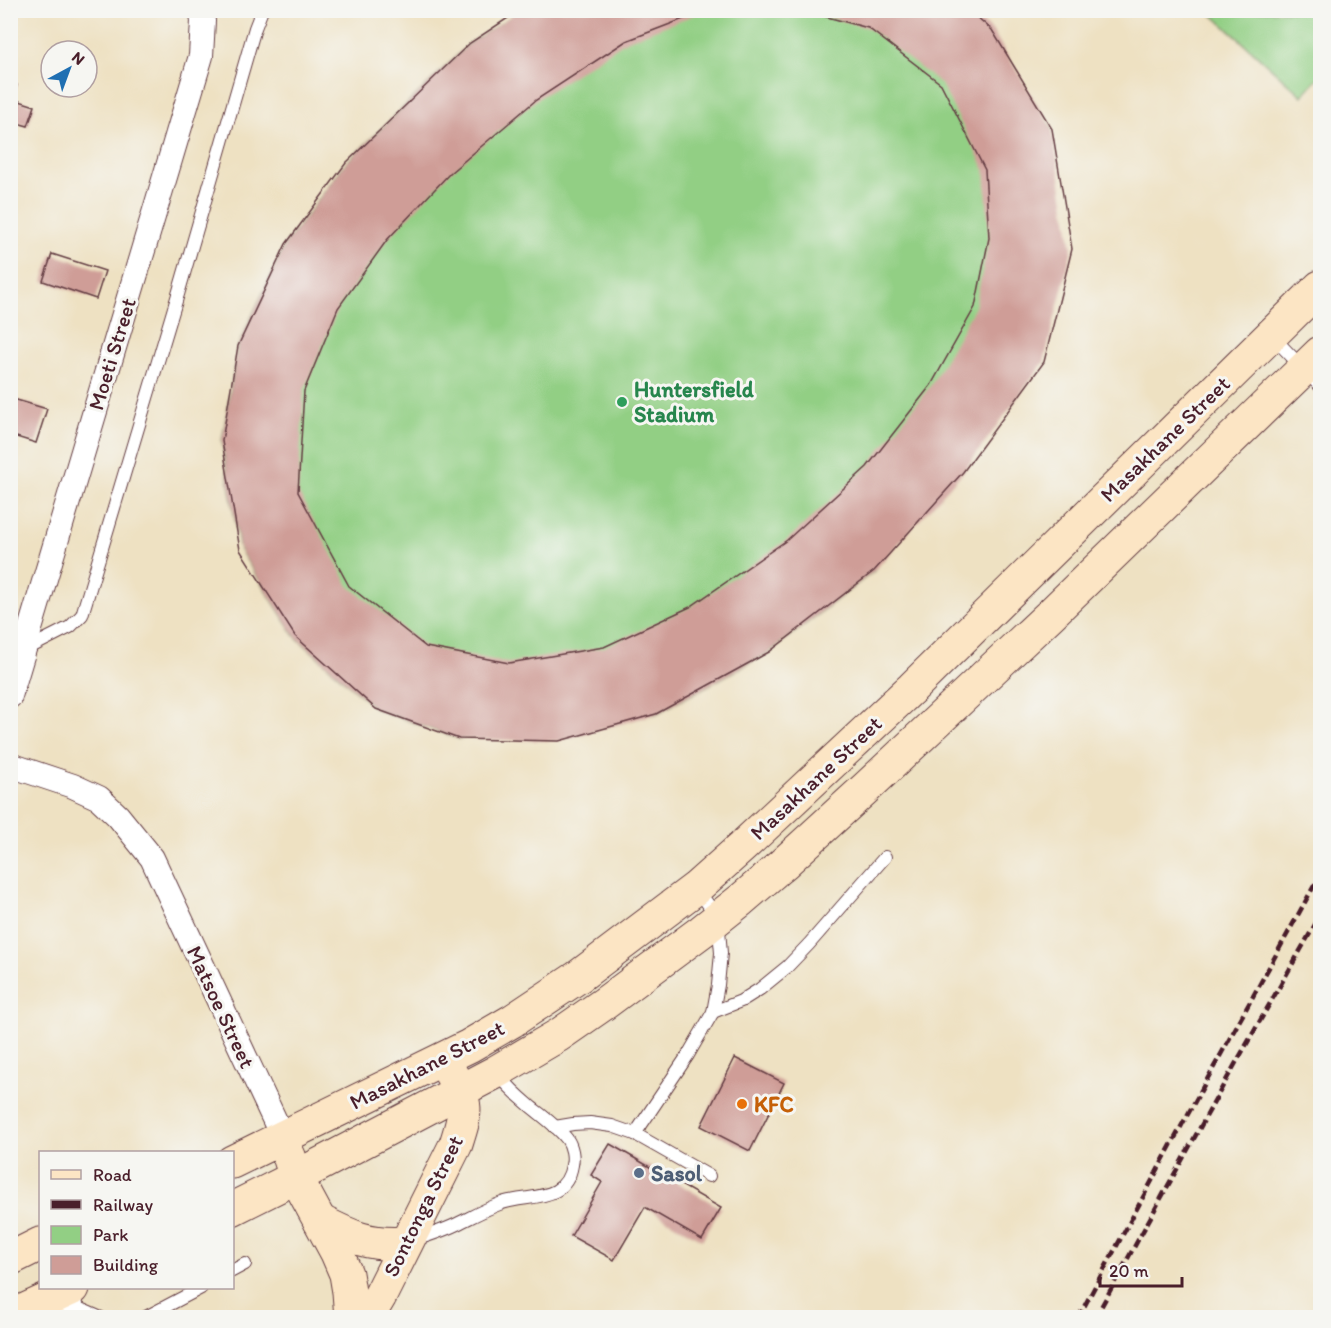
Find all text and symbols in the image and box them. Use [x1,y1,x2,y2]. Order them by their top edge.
north arrow [39,39,99,99]
text: N [68,47,89,69]
street label: Moeti Street [82,294,142,414]
street label: Masakhane Street [1094,370,1236,508]
place label: Huntersfield Stadium [634,376,755,428]
marker: Huntersfield Stadium [615,395,629,409]
street label: Masakhane Street [745,710,887,846]
street label: Matsoe Street [181,941,261,1073]
street label: Masakhane Street [345,1014,509,1116]
place label: KFC [754,1091,794,1118]
marker: KFC [735,1097,749,1111]
street label: Sontonga Street [377,1131,469,1281]
legend [39,1151,234,1289]
place label: Sasol [651,1160,703,1187]
text: Road [93,1164,132,1186]
marker: Sasol [632,1166,646,1180]
text: Railway [93,1194,154,1216]
text: Park [93,1224,128,1246]
scale bar [1100,1250,1182,1288]
text: Building [93,1254,159,1276]
text: 20 m [1109,1260,1149,1282]

